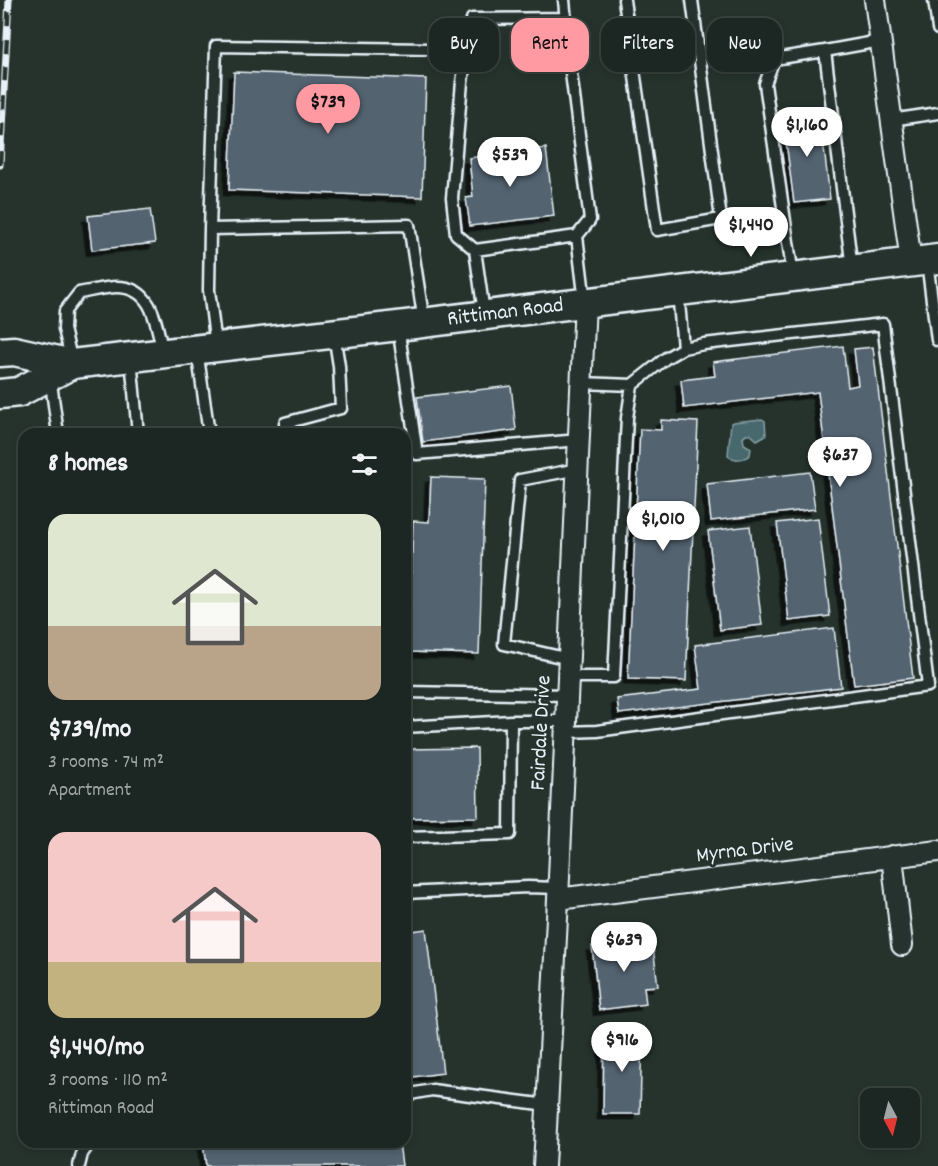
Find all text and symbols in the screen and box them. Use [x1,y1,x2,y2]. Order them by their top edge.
chip: Buy [429,18,499,72]
chip: Rent [511,18,589,72]
chip: Filters [601,18,695,72]
chip: New [707,18,782,72]
pin: $739 [292,84,364,135]
text: $739 [310,89,346,117]
pin: $1,160 [758,107,856,158]
text: $1,160 [785,112,829,140]
pin: $539 [474,137,546,188]
text: $539 [491,142,529,170]
pin: $1,440 [702,207,800,258]
text: $1,440 [728,212,774,240]
street label: Rittiman Road [446,290,565,335]
pin: $637 [804,437,876,488]
text: $637 [822,442,858,470]
text: 8 homes [48,446,128,483]
icon: filters [348,448,381,481]
pin: $1,010 [614,501,712,552]
text: $1,010 [641,506,685,534]
icon: home [161,553,269,661]
street label: Fairdale Drive [524,675,560,791]
text: $739/mo [48,712,131,749]
text: 3 rooms · 74 m² [48,749,164,777]
text: Apartment [48,777,131,805]
street label: Myrna Drive [695,830,795,872]
icon: home [161,871,269,979]
pin: $639 [588,922,660,973]
text: $639 [605,927,643,955]
pin: $916 [586,1022,658,1073]
text: $916 [605,1027,639,1055]
text: $1,440/mo [48,1030,144,1067]
text: 3 rooms · 110 m² [48,1067,168,1095]
north arrow [860,1088,920,1148]
map controls [860,1088,920,1148]
text: Rittiman Road [48,1095,154,1123]

